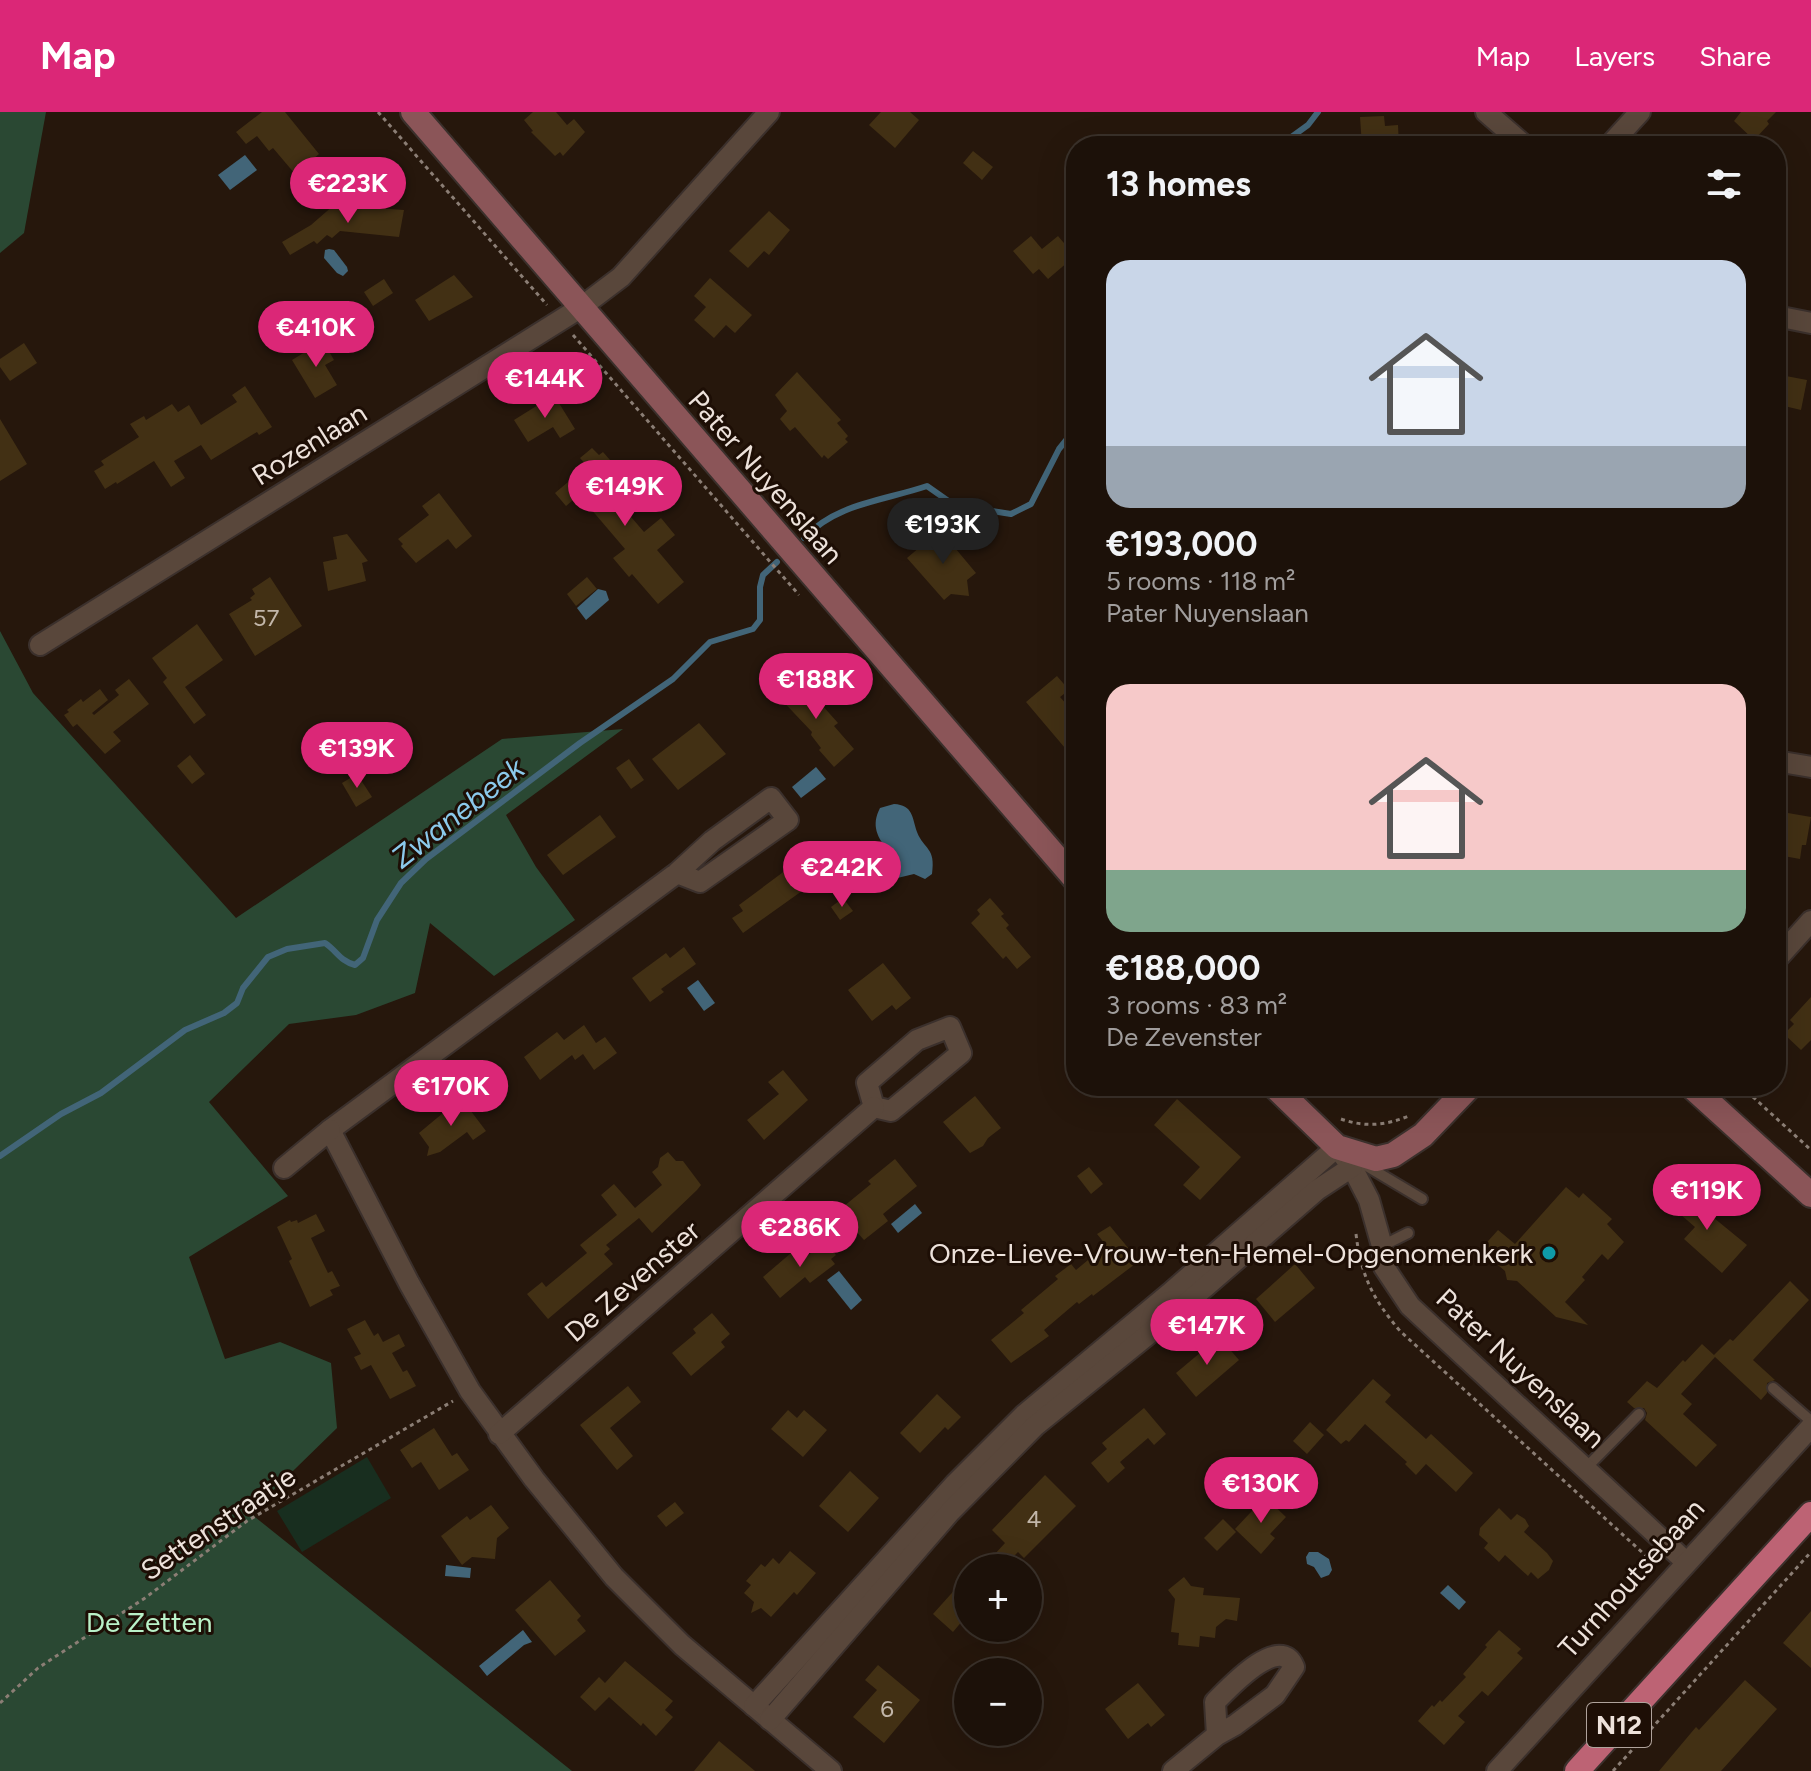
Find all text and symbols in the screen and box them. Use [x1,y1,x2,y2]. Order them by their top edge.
text: Map [40,33,116,79]
text: Map [1476,39,1530,73]
text: Layers [1574,39,1655,73]
text: Share [1699,39,1771,73]
pin: €223K [292,157,404,225]
icon: filters [1702,162,1746,206]
text: 13 homes [1106,164,1251,205]
text: €223K [308,167,388,199]
pin: €410K [260,301,372,369]
text: €410K [276,311,356,343]
icon: home [1354,312,1498,456]
pin: €144K [489,352,601,420]
text: €144K [505,362,585,394]
street label: Pater Nuyenslaan [682,383,850,571]
street label: Rozenlaan [245,395,373,493]
pin: €149K [569,460,681,528]
text: €149K [586,470,664,502]
pin: €193K [887,498,999,566]
text: €193K [905,508,981,540]
text: €193,000 [1106,524,1257,565]
text: 5 rooms · 118 m² [1106,565,1295,597]
text: Pater Nuyenslaan [1106,597,1309,629]
house number: 57 [253,603,279,632]
pin: €188K [760,653,872,721]
text: €188K [777,663,855,695]
pin: €139K [301,722,413,790]
text: €139K [319,732,395,764]
icon: home [1354,736,1498,880]
water label: Zwanebeek [384,748,533,876]
pin: €242K [786,841,898,909]
text: €242K [801,851,883,883]
text: €188,000 [1106,948,1260,989]
text: 3 rooms · 83 m² [1106,989,1287,1021]
text: De Zevenster [1106,1021,1262,1053]
pin: €170K [395,1060,507,1128]
text: €170K [412,1070,490,1102]
pin: €119K [1651,1164,1763,1232]
text: €119K [1671,1174,1743,1206]
pin: €286K [744,1201,856,1269]
text: €286K [759,1211,841,1243]
street label: De Zevenster [558,1213,707,1349]
place label: Onze-Lieve-Vrouw-ten-Hemel-Opgenomenkerk [929,1236,1533,1270]
marker: Onze-Lieve-Vrouw-ten-Hemel-Opgenomenkerk [1540,1244,1558,1262]
street label: Pater Nuyenslaan [1430,1281,1612,1455]
pin: €147K [1151,1299,1263,1367]
text: €147K [1168,1309,1246,1341]
pin: €130K [1205,1457,1317,1525]
street label: Settenstraatje [134,1459,302,1587]
text: €130K [1222,1467,1300,1499]
street label: Turnhoutsebaan [1551,1492,1711,1664]
house number: 4 [1027,1504,1042,1533]
map controls [954,1554,1042,1746]
button: + [954,1554,1042,1642]
park label: De Zetten [86,1605,212,1639]
button: − [954,1658,1042,1746]
house number: 6 [880,1694,894,1723]
road number: N12 [1587,1703,1651,1747]

